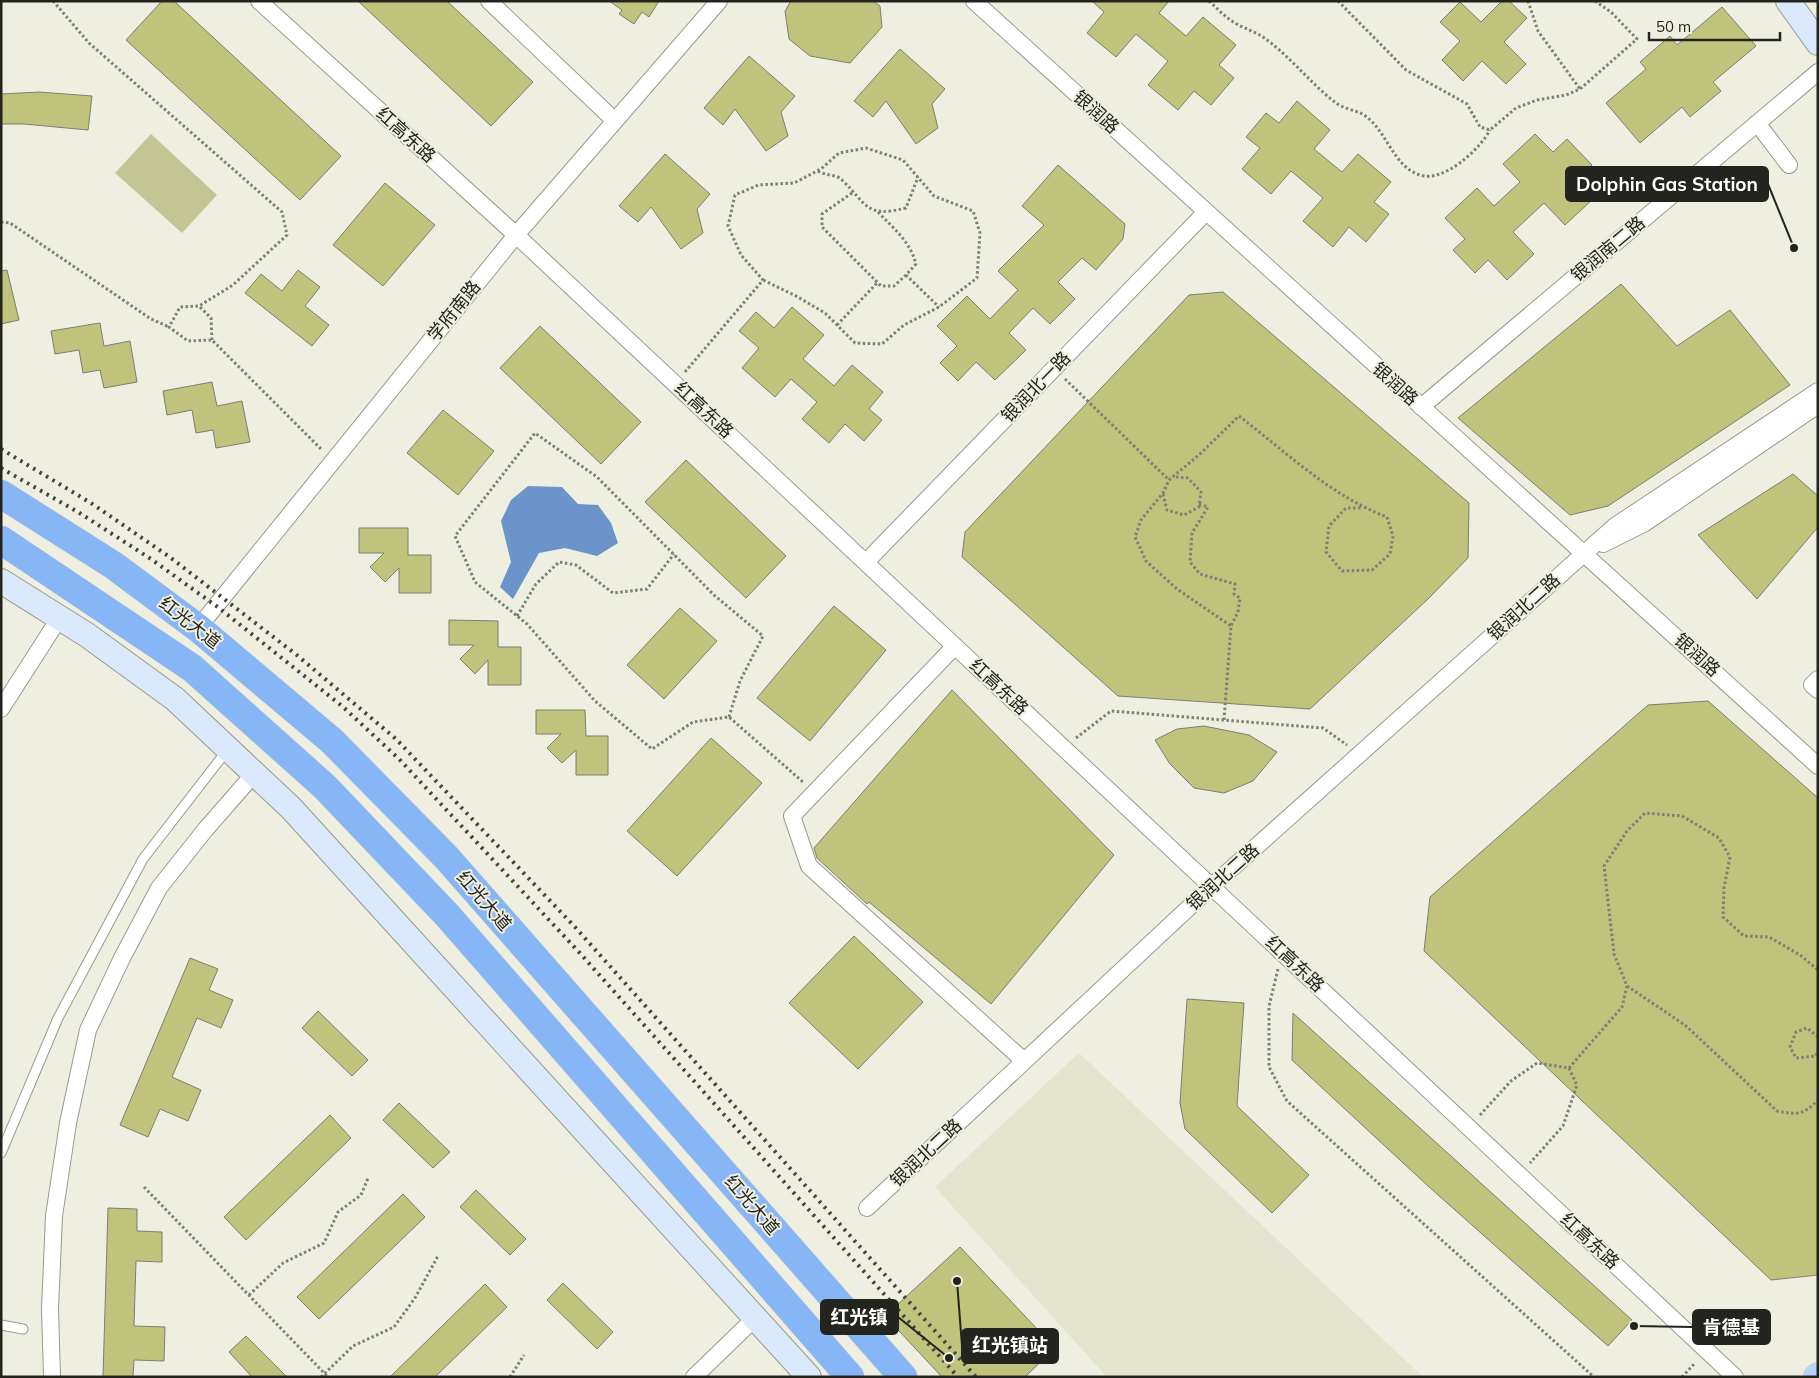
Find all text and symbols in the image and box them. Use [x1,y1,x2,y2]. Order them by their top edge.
scale bar [1649,10,1780,42]
text: 50 m [1656,17,1691,36]
street label: 银润路 [1069,85,1124,138]
street label: 红高东路 [372,102,441,167]
callout: Dolphin Gas Station [1566,167,1768,201]
text: Dolphin Gas Station [1576,172,1758,196]
street label: 银润南二路 [1566,211,1650,286]
street label: 学府南路 [422,275,485,346]
street label: 银润北一路 [996,346,1075,427]
street label: 银润路 [1368,357,1423,410]
street label: 红高东路 [670,377,739,443]
street label: 银润北二路 [1483,568,1565,645]
street label: 红光大道 [155,591,226,654]
street label: 银润路 [1670,628,1725,681]
street label: 红高东路 [965,654,1034,720]
street label: 银润北二路 [1182,838,1264,915]
street label: 红光大道 [452,866,517,935]
street label: 红高东路 [1261,931,1330,997]
street label: 银润北二路 [885,1114,966,1192]
street label: 红光大道 [720,1170,785,1239]
street label: 红高东路 [1556,1208,1625,1274]
callout: 红光镇 [821,1300,898,1334]
text: 红光镇 [830,1305,888,1329]
callout: 肯德基 [1693,1310,1770,1344]
text: 肯德基 [1702,1315,1760,1339]
callout: 红光镇站 [962,1329,1058,1363]
text: 红光镇站 [972,1333,1048,1357]

